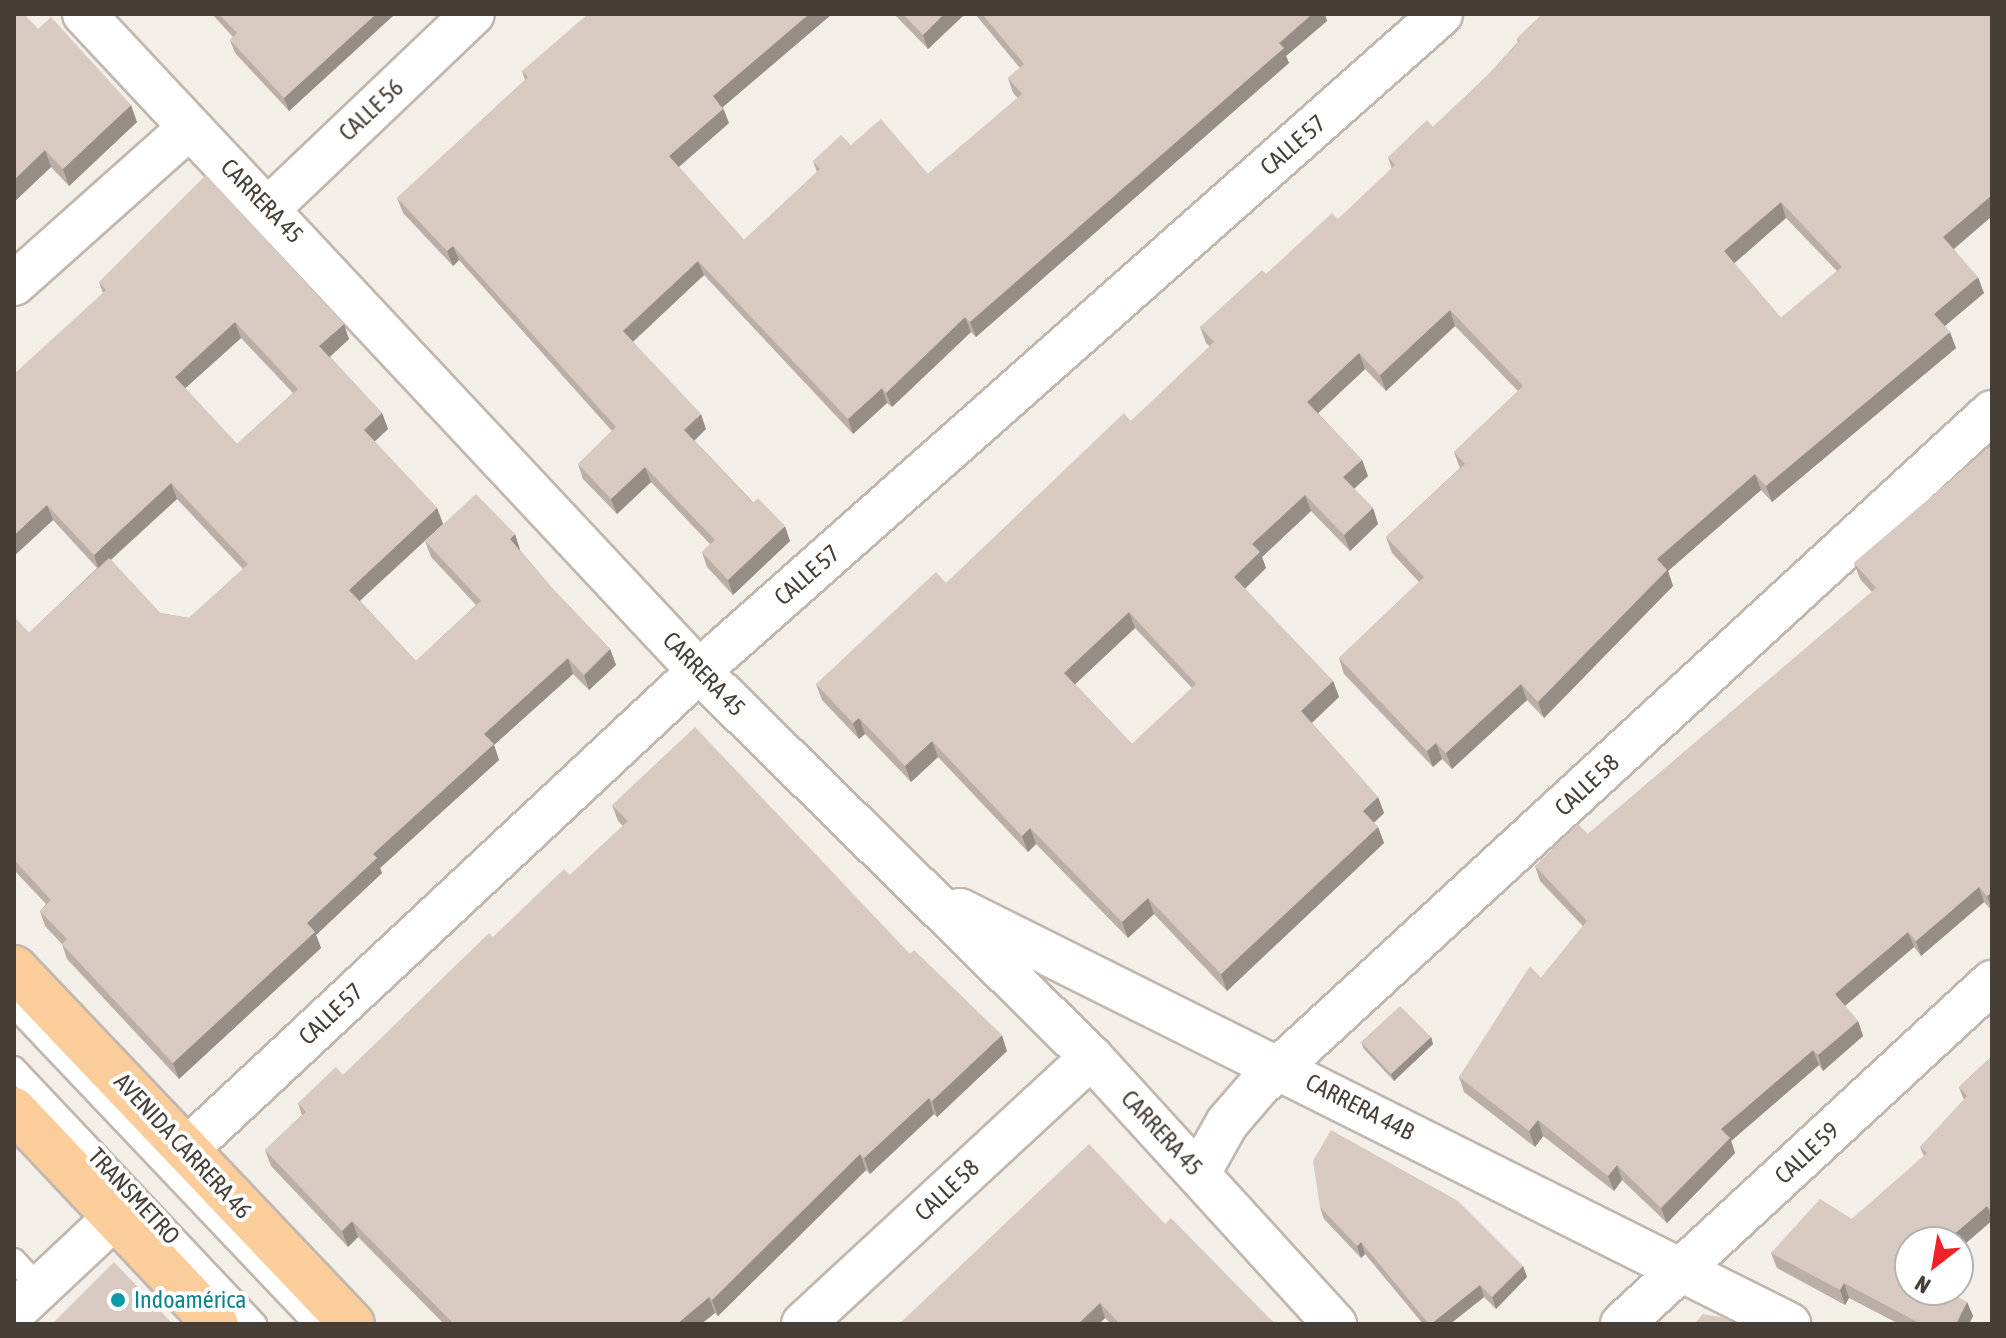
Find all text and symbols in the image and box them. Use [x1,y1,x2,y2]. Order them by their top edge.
street label: CALLE 56 [333,73,409,147]
street label: CALLE 57 [1254,109,1332,181]
street label: CARRERA 45 [215,153,309,249]
street label: CALLE 57 [768,539,846,611]
street label: CARRERA 45 [657,626,751,722]
street label: CALLE 58 [1549,748,1625,822]
street label: CALLE 57 [293,977,369,1051]
street label: AVENIDA CARRERA 46 [108,1067,258,1225]
street label: CARRERA 44B [1301,1067,1419,1147]
street label: CARRERA 45 [1115,1084,1209,1182]
street label: CALLE 59 [1769,1116,1845,1190]
street label: TRANSMETRO [82,1142,186,1250]
street label: CALLE 58 [909,1153,985,1227]
north arrow [1894,1226,1974,1306]
text: N [1910,1270,1935,1299]
place label: Indoamérica [134,1286,246,1314]
marker: Indoamérica [109,1291,127,1309]

